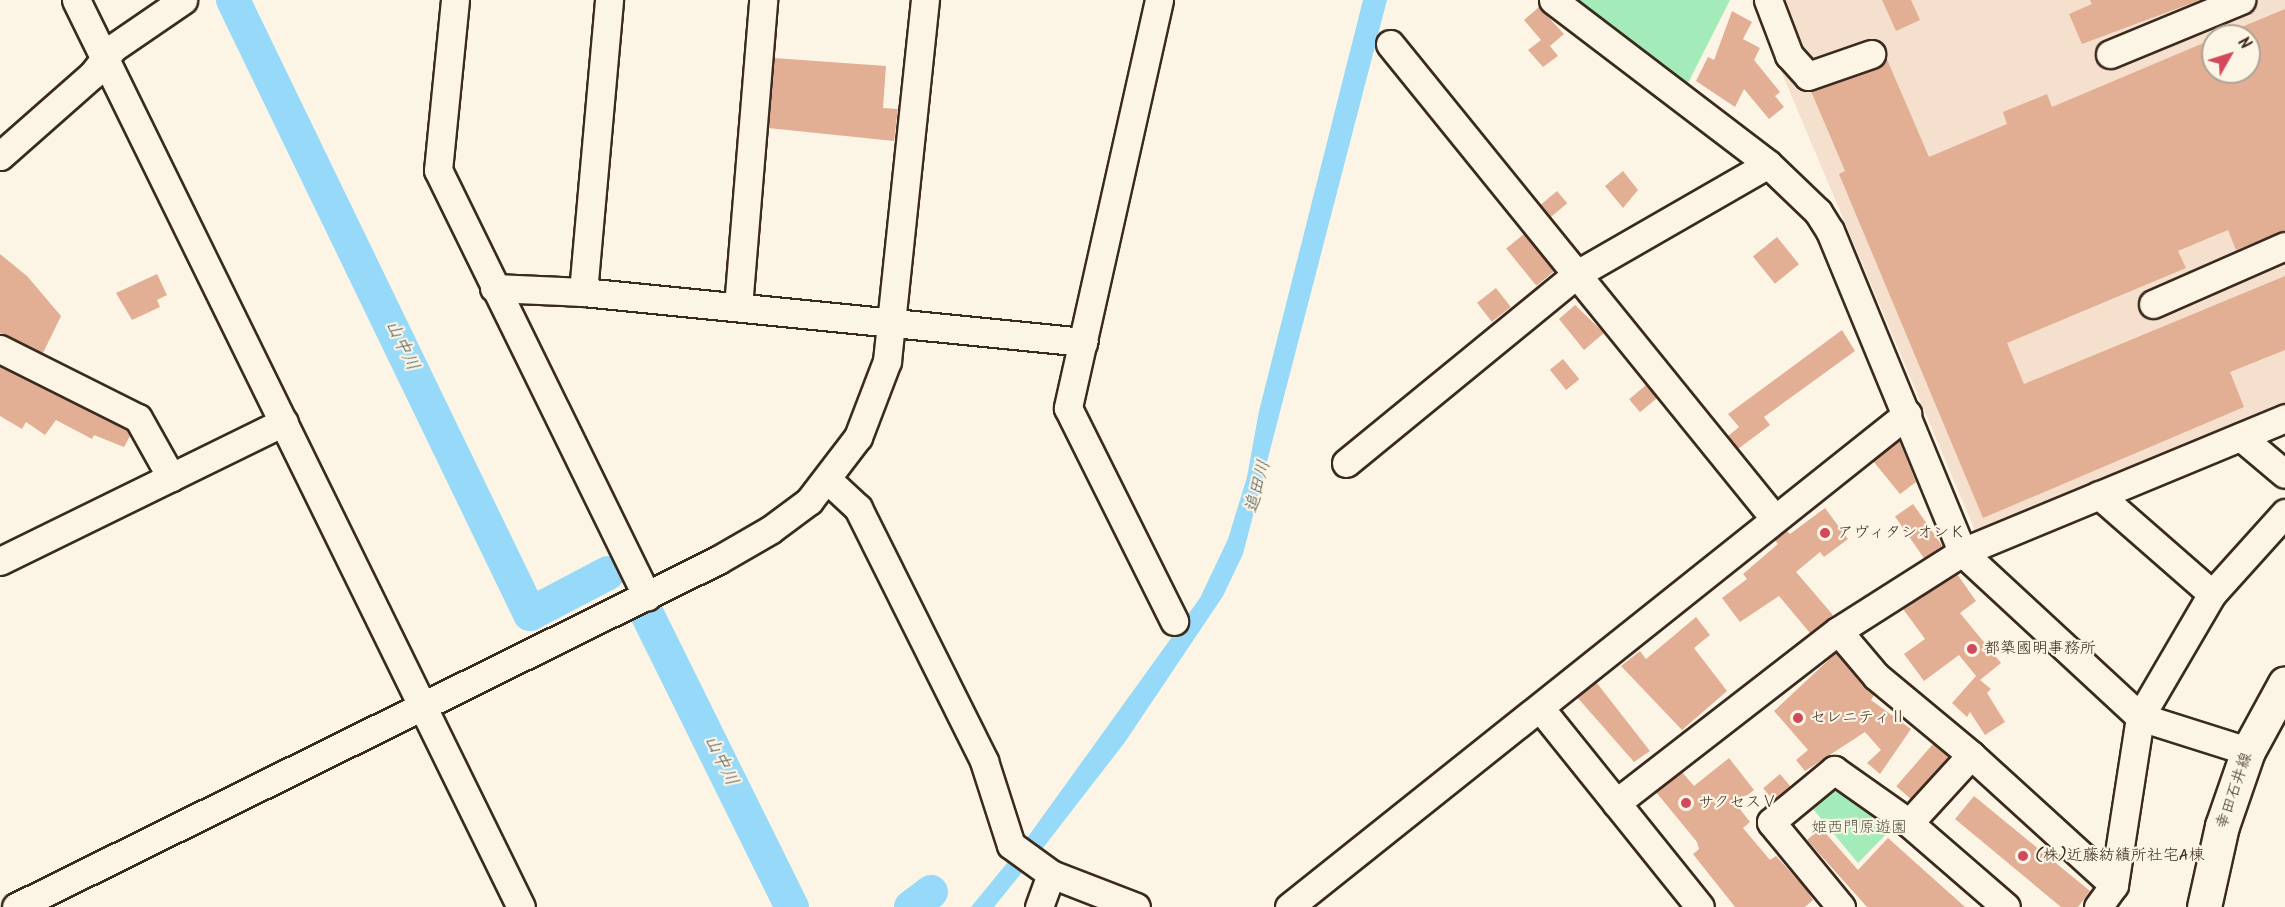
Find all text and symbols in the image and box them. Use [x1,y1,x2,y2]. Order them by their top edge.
north arrow [2201,24,2261,84]
text: N [2231,32,2257,55]
water label: 山中川 [379,317,423,375]
water label: 追田川 [1242,458,1276,516]
place label: アヴィタシオンＫ [1837,523,1965,543]
marker: アヴィタシオンＫ [1818,526,1832,540]
place label: 都築國明事務所 [1984,639,2096,659]
marker: 都築國明事務所 [1965,642,1979,656]
place label: セレニティⅡ [1810,708,1906,728]
marker: セレニティⅡ [1791,711,1805,725]
water label: 山中川 [698,732,742,790]
street label: 幸田石井線 [2213,750,2257,832]
place label: サクセスⅤ [1698,793,1778,813]
marker: サクセスⅤ [1679,796,1693,810]
park label: 姫西門原遊園 [1811,818,1907,838]
place label: (株)近藤紡績所社宅A棟 [2035,846,2205,866]
marker: (株)近藤紡績所社宅A棟 [2016,849,2030,863]

